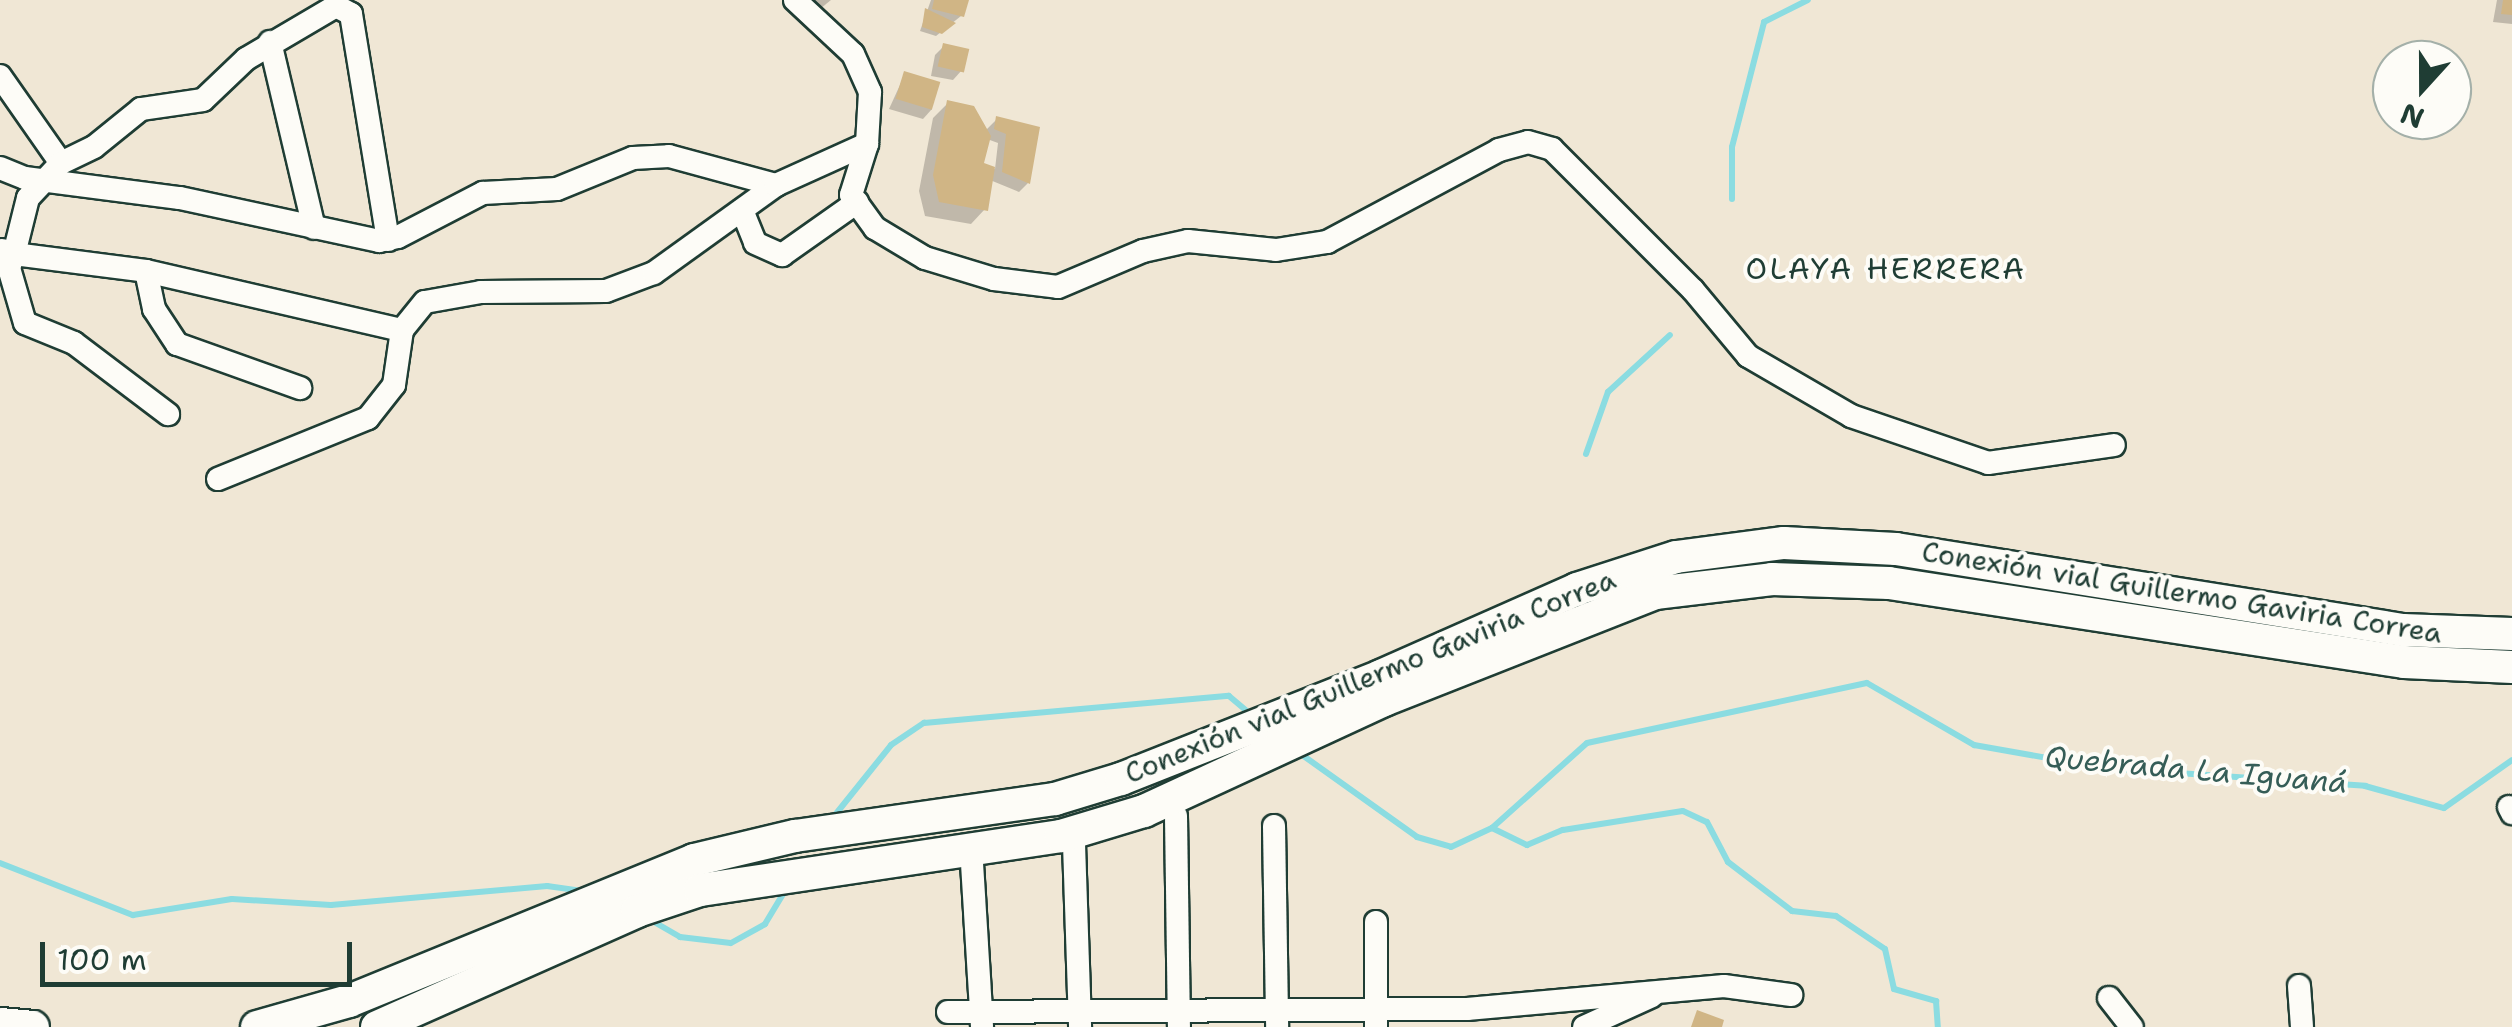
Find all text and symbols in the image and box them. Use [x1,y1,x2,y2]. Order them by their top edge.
north arrow [2372,40,2472,140]
text: N [2395,94,2429,138]
district label: OLAYA HERRERA [1746,251,2026,287]
street label: Conexión vial Guillermo Gaviria Correa [1920,534,2444,650]
street label: Conexión vial Guillermo Gaviria Correa [1120,562,1620,790]
water label: Quebrada La Iguaná [2043,739,2349,801]
scale bar [45,922,358,984]
text: 100 m [57,939,147,980]

